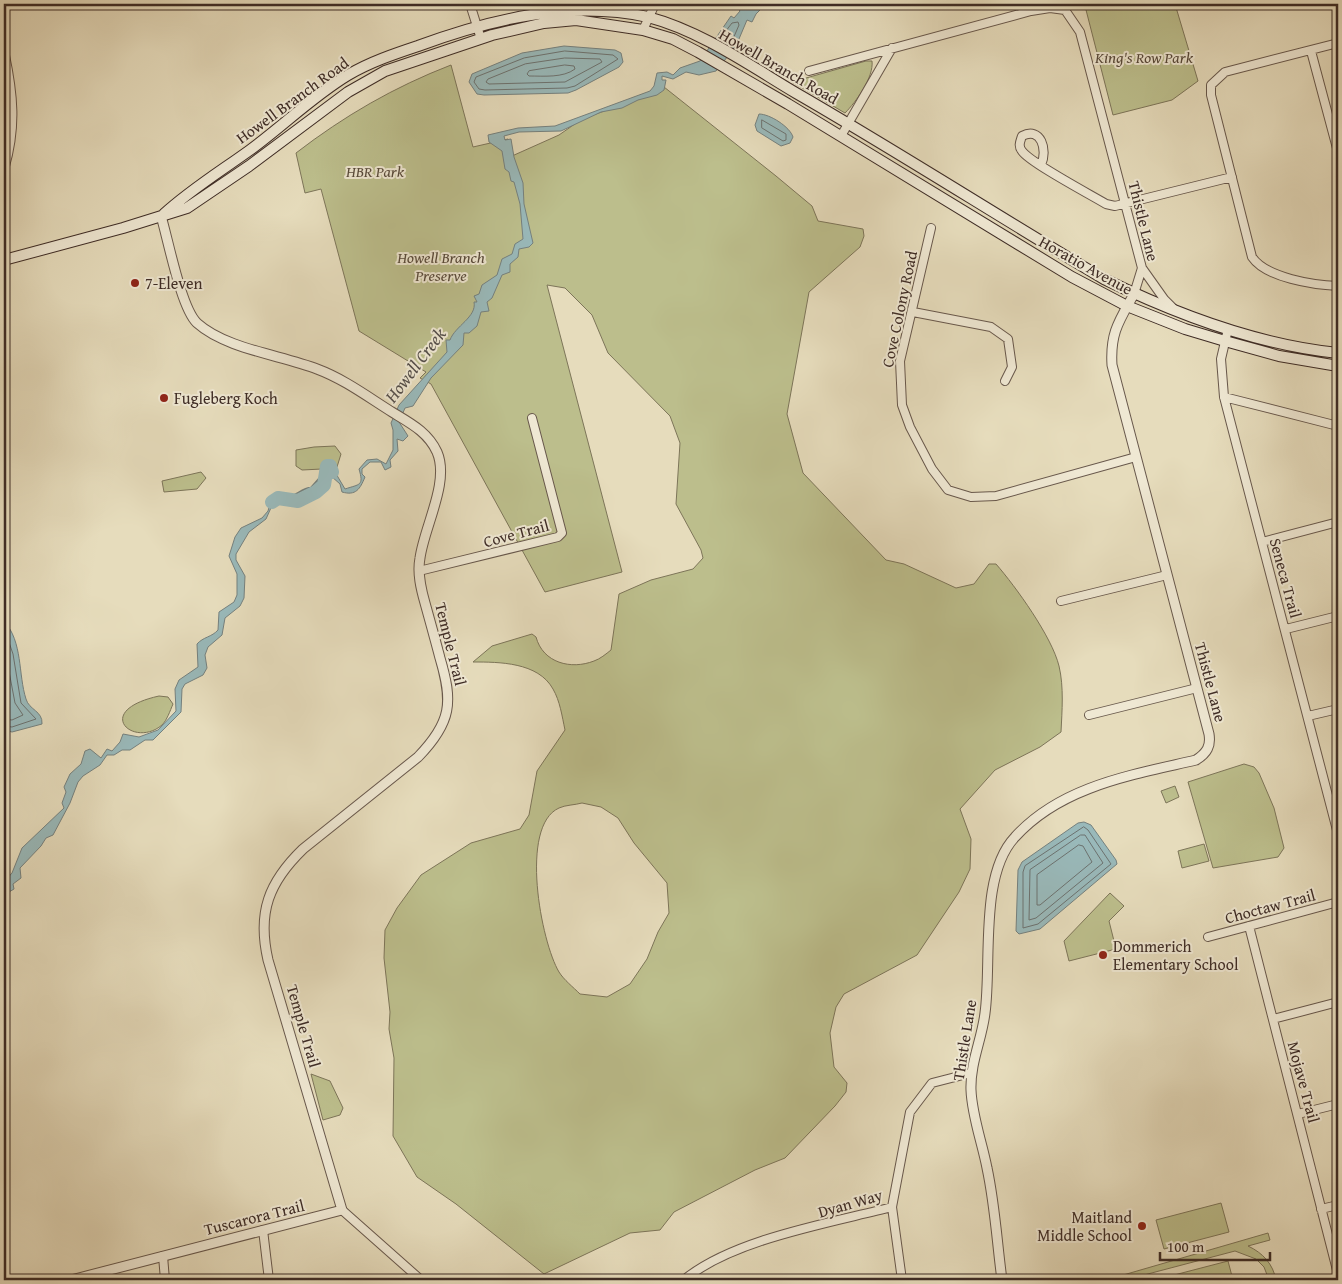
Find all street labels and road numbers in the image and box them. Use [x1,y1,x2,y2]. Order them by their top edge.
street label: Howell Branch Road [715,22,844,110]
street label: Howell Branch Road [231,50,354,149]
street label: Thistle Lane [1122,178,1166,264]
street label: Horatio Avenue [1035,229,1137,301]
street label: Cove Colony Road [875,248,923,370]
street label: Cove Trail [480,513,552,553]
street label: Seneca Trail [1264,535,1308,621]
street label: Temple Trail [429,600,473,689]
street label: Thistle Lane [1189,639,1233,725]
street label: Choctaw Trail [1222,882,1318,930]
street label: Temple Trail [281,982,327,1071]
street label: Thistle Lane [946,998,982,1082]
street label: Mojave Trail [1282,1039,1327,1126]
street label: Dyan Way [815,1182,885,1224]
street label: Tuscarora Trail [201,1193,307,1241]

